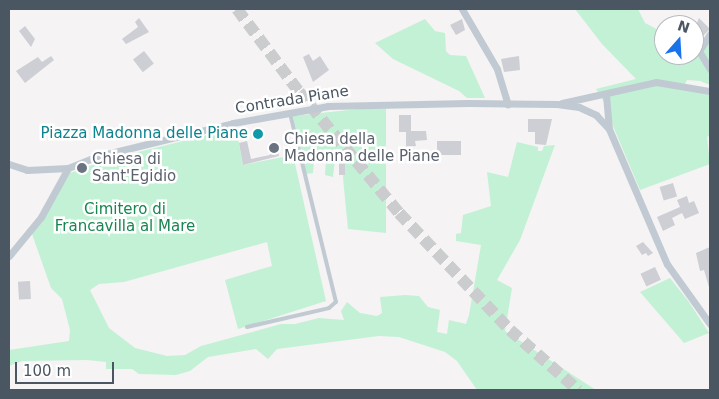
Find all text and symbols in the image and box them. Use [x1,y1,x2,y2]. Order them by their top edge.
north arrow [654,15,704,65]
text: N [675,17,692,36]
street label: Contrada Piane [234,82,350,118]
place label: Piazza Madonna delle Piane [41,125,248,143]
marker: Piazza Madonna delle Piane [252,128,264,140]
place label: Chiesa della Madonna delle Piane [284,130,440,165]
marker: Chiesa della Madonna delle Piane [268,142,280,154]
place label: Chiesa di Sant'Egidio [92,150,176,185]
marker: Chiesa di Sant'Egidio [76,162,88,174]
park label: Cimitero di Francavilla al Mare [55,200,195,235]
scale bar [18,352,116,384]
text: 100 m [23,362,71,380]

